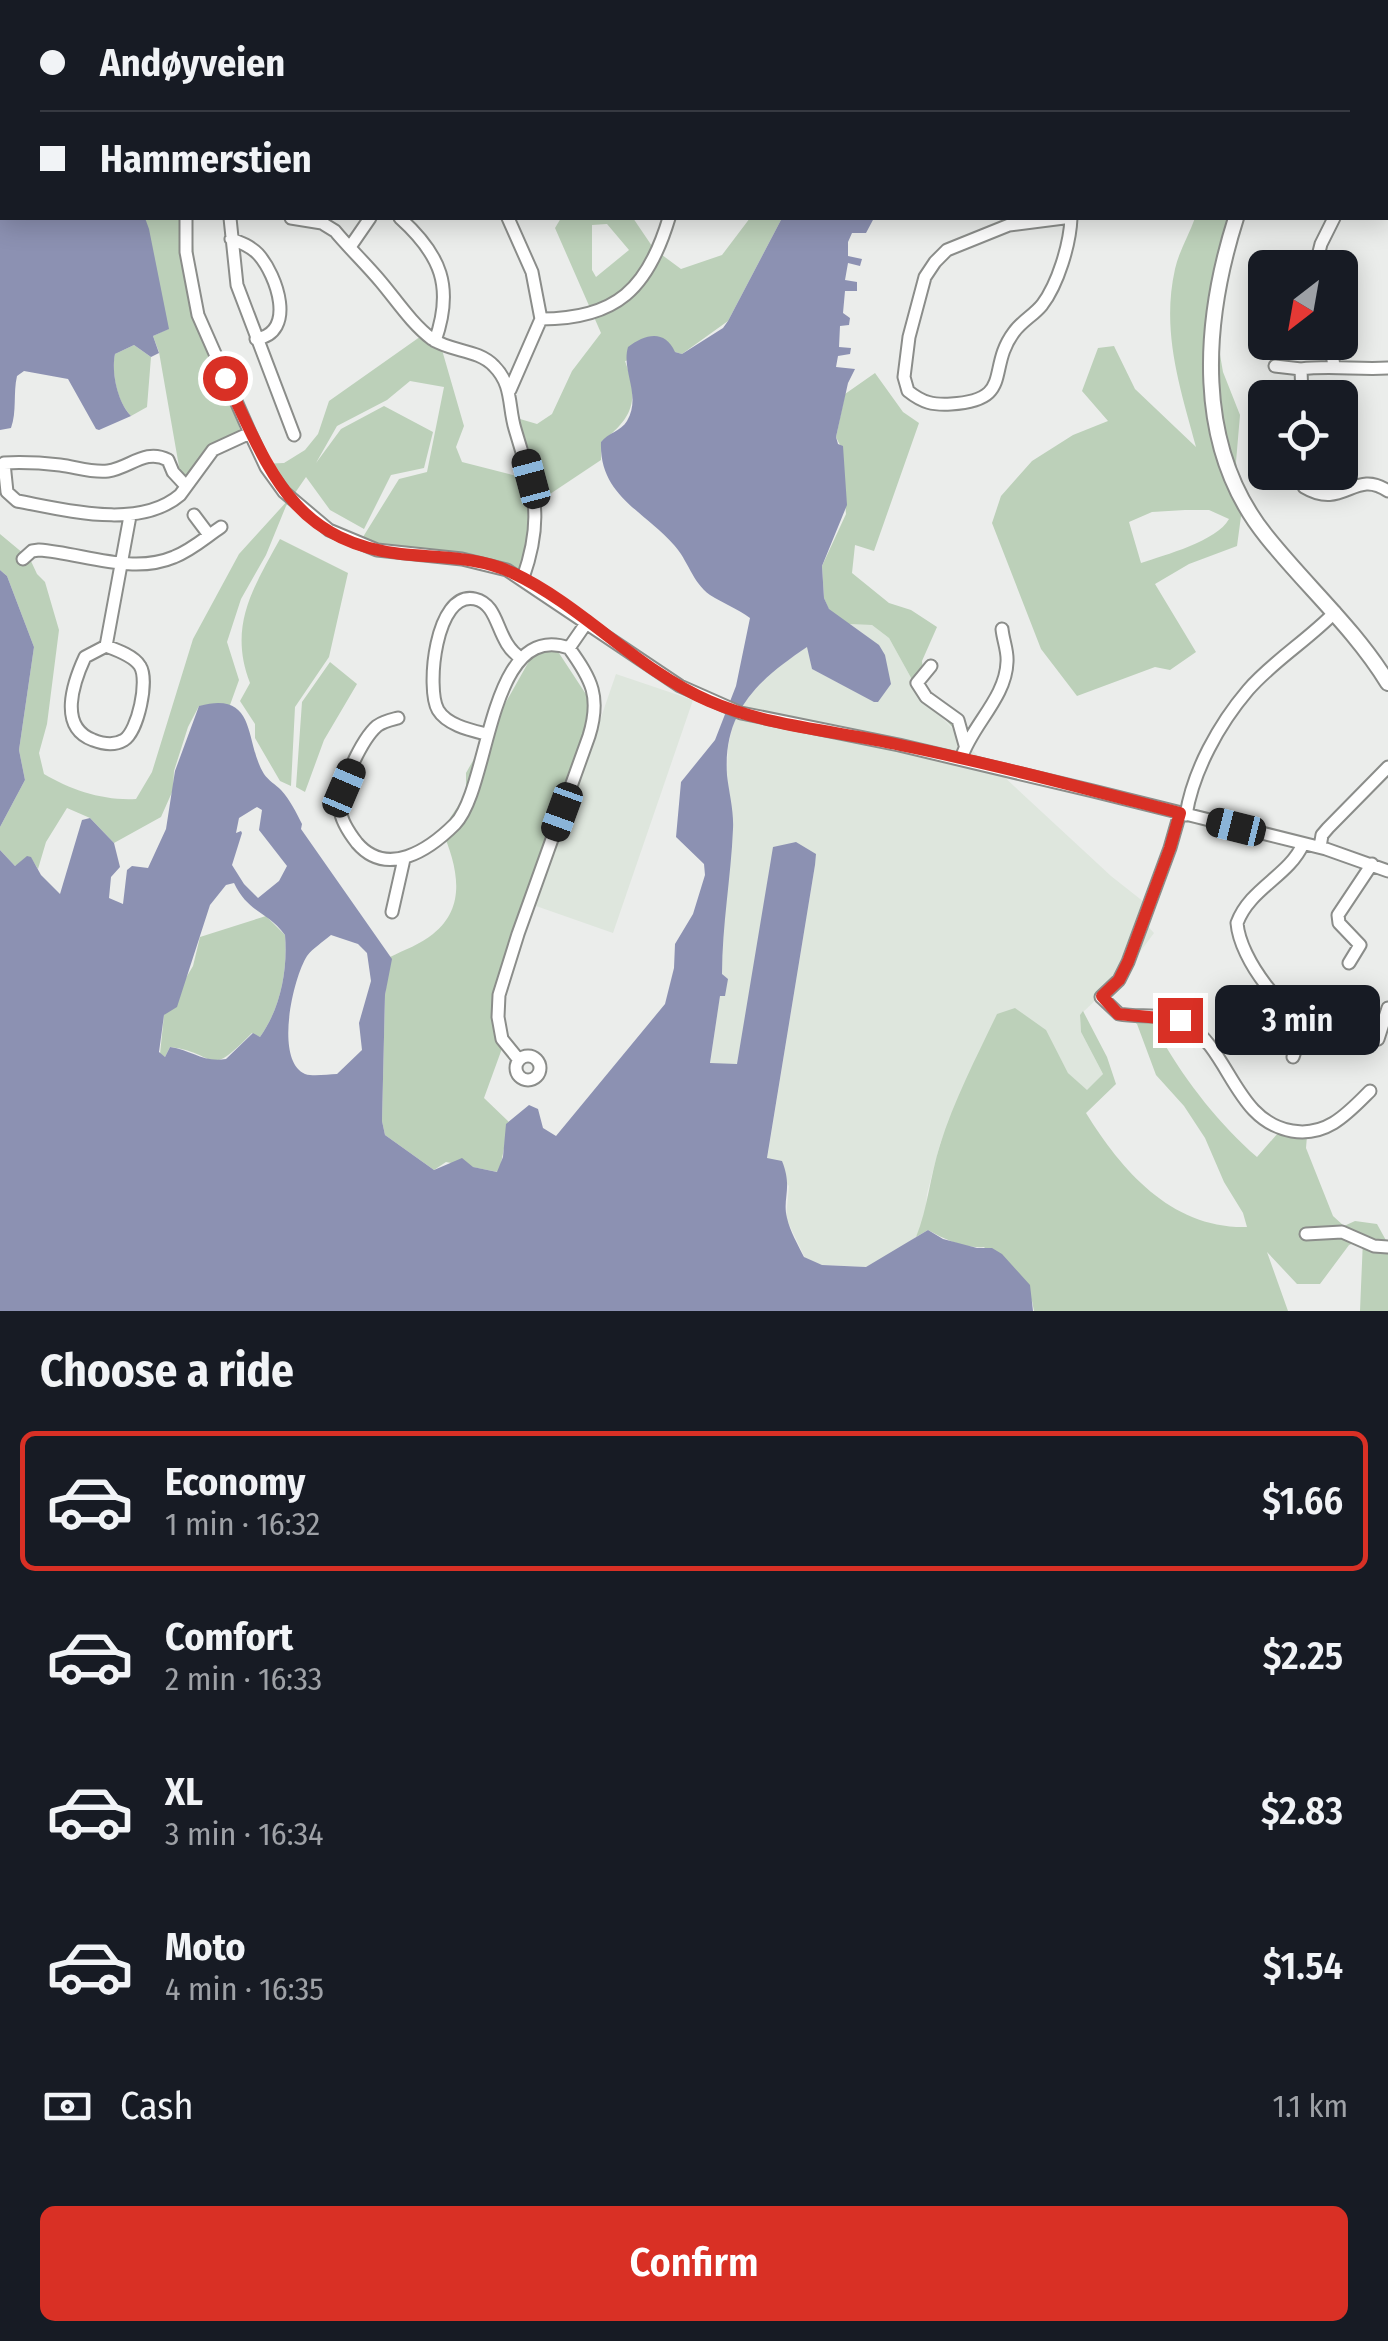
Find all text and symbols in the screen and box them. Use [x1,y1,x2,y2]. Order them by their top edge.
text: Andøyveien [100,40,285,86]
text: Hammerstien [100,136,312,182]
north arrow [1248,250,1358,360]
map controls [1248,250,1358,490]
route start [203,356,248,401]
button: locate [1248,380,1358,490]
car [509,446,553,512]
car [318,755,370,821]
car [538,779,586,845]
car [1203,805,1269,849]
callout: 3 min [1215,985,1380,1055]
route end [1158,998,1203,1043]
text: 3 min [1262,1001,1333,1039]
text: Choose a ride [40,1344,294,1398]
icon: car [45,1456,135,1546]
text: Economy [165,1459,305,1505]
text: $1.66 [1262,1478,1343,1524]
text: 1 min · 16:32 [165,1505,320,1543]
icon: car [45,1611,135,1701]
text: Comfort [165,1614,293,1660]
text: $2.25 [1263,1633,1343,1679]
text: 2 min · 16:33 [165,1660,322,1698]
icon: car [45,1766,135,1856]
text: XL [165,1769,203,1815]
text: $2.83 [1261,1788,1343,1834]
text: 3 min · 16:34 [165,1815,324,1853]
icon: car [45,1921,135,2011]
text: Moto [165,1924,246,1970]
text: $1.54 [1263,1943,1343,1989]
text: 4 min · 16:35 [165,1970,324,2008]
icon: cash [40,2079,95,2134]
text: Cash [120,2083,194,2129]
text: 1.1 km [1272,2087,1348,2125]
button: Confirm [40,2206,1348,2321]

